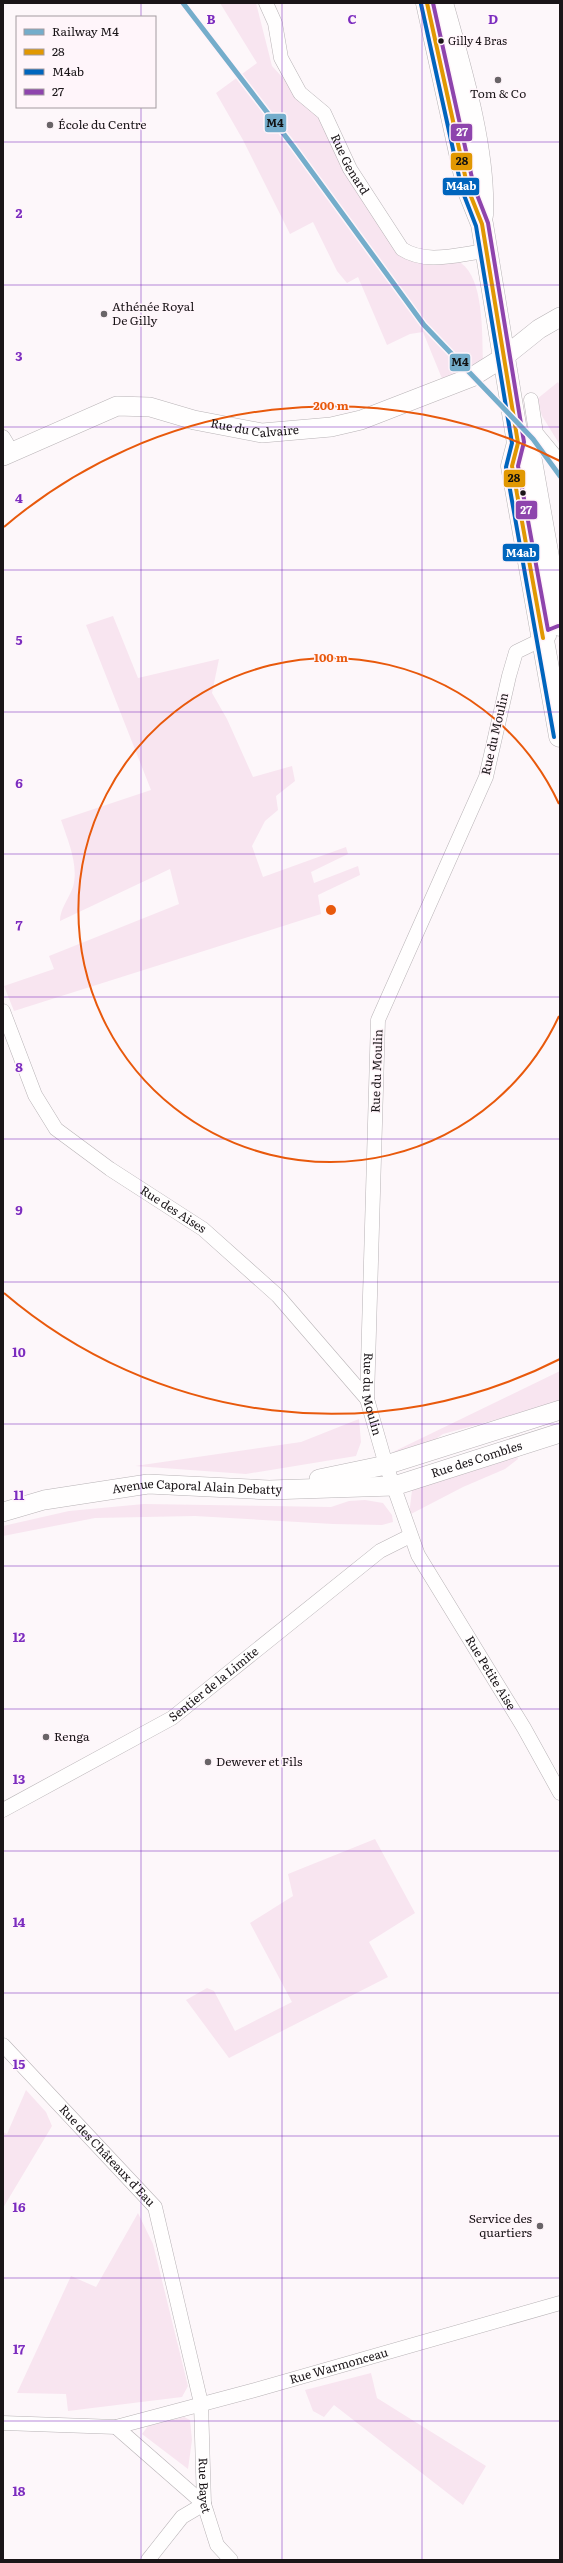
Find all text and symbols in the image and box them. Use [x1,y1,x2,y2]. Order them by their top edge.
text: B [207,9,216,28]
text: C [347,9,357,28]
text: D [488,9,498,28]
legend [16,16,156,108]
text: Railway M4 [52,22,119,40]
place label: Gilly 4 Bras [448,32,507,48]
marker: Gilly 4 Bras [436,36,446,46]
text: 28 [52,42,65,60]
text: M4ab [52,62,84,80]
marker: Tom & Co [493,75,503,85]
text: 27 [52,82,64,100]
place label: Tom & Co [470,84,526,102]
line badge: M4 [264,113,287,133]
text: M4 [266,114,284,130]
place label: École du Centre [58,115,147,133]
marker: École du Centre [45,120,55,130]
line badge: 27 [450,123,473,142]
text: 27 [456,123,468,139]
street label: Rue Genard [327,131,375,198]
line badge: 28 [450,152,473,171]
text: 28 [456,152,469,168]
line badge: M4ab [442,177,480,196]
text: M4ab [446,177,476,193]
text: 2 [16,203,23,222]
place label: Athénée Royal De Gilly [112,297,194,329]
marker: Athénée Royal De Gilly [99,309,109,319]
text: 3 [15,346,23,365]
line badge: M4 [449,353,471,372]
text: M4 [451,353,469,369]
text: 200 m [313,396,349,414]
street label: Rue du Calvaire [209,413,300,441]
line badge: 28 [503,469,526,488]
text: 28 [508,469,521,485]
text: 4 [15,488,23,507]
unlabelled marker [518,488,528,498]
line badge: 27 [515,500,538,520]
text: 27 [520,501,532,517]
line badge: M4ab [502,543,540,562]
text: M4ab [506,544,536,560]
text: 5 [15,630,23,649]
text: 100 m [314,648,348,666]
street label: Rue du Moulin [476,691,512,777]
text: 6 [15,773,23,792]
centre of rings [324,903,338,917]
text: 7 [15,915,23,934]
street label: Rue du Moulin [366,1029,386,1113]
text: 8 [15,1057,23,1076]
street label: Rue des Aises [137,1181,211,1237]
text: 9 [15,1200,23,1219]
text: 10 [12,1342,26,1361]
street label: Rue du Moulin [358,1352,387,1437]
street label: Rue des Combles [429,1435,525,1482]
street label: Avenue Caporal Alain Debatty [111,1474,283,1498]
text: 11 [14,1485,25,1504]
text: 12 [13,1627,25,1646]
street label: Rue Petite Aise [462,1632,521,1713]
street label: Sentier de la Limite [164,1642,262,1725]
place label: Renga [54,1727,90,1745]
marker: Renga [41,1732,51,1742]
place label: Dewever et Fils [216,1752,303,1770]
marker: Dewever et Fils [203,1757,213,1767]
text: 13 [13,1769,25,1788]
text: 14 [13,1912,26,1931]
text: 15 [13,2054,25,2073]
street label: Rue des Châteaux d'Eau [55,2100,160,2210]
text: 16 [13,2197,26,2216]
place label: Service des quartiers [469,2209,533,2241]
marker: Service des quartiers [535,2221,545,2231]
text: 17 [13,2339,25,2358]
street label: Rue Warmonceau [287,2342,390,2388]
street label: Rue Bayet [195,2457,216,2515]
text: 18 [12,2481,26,2500]

